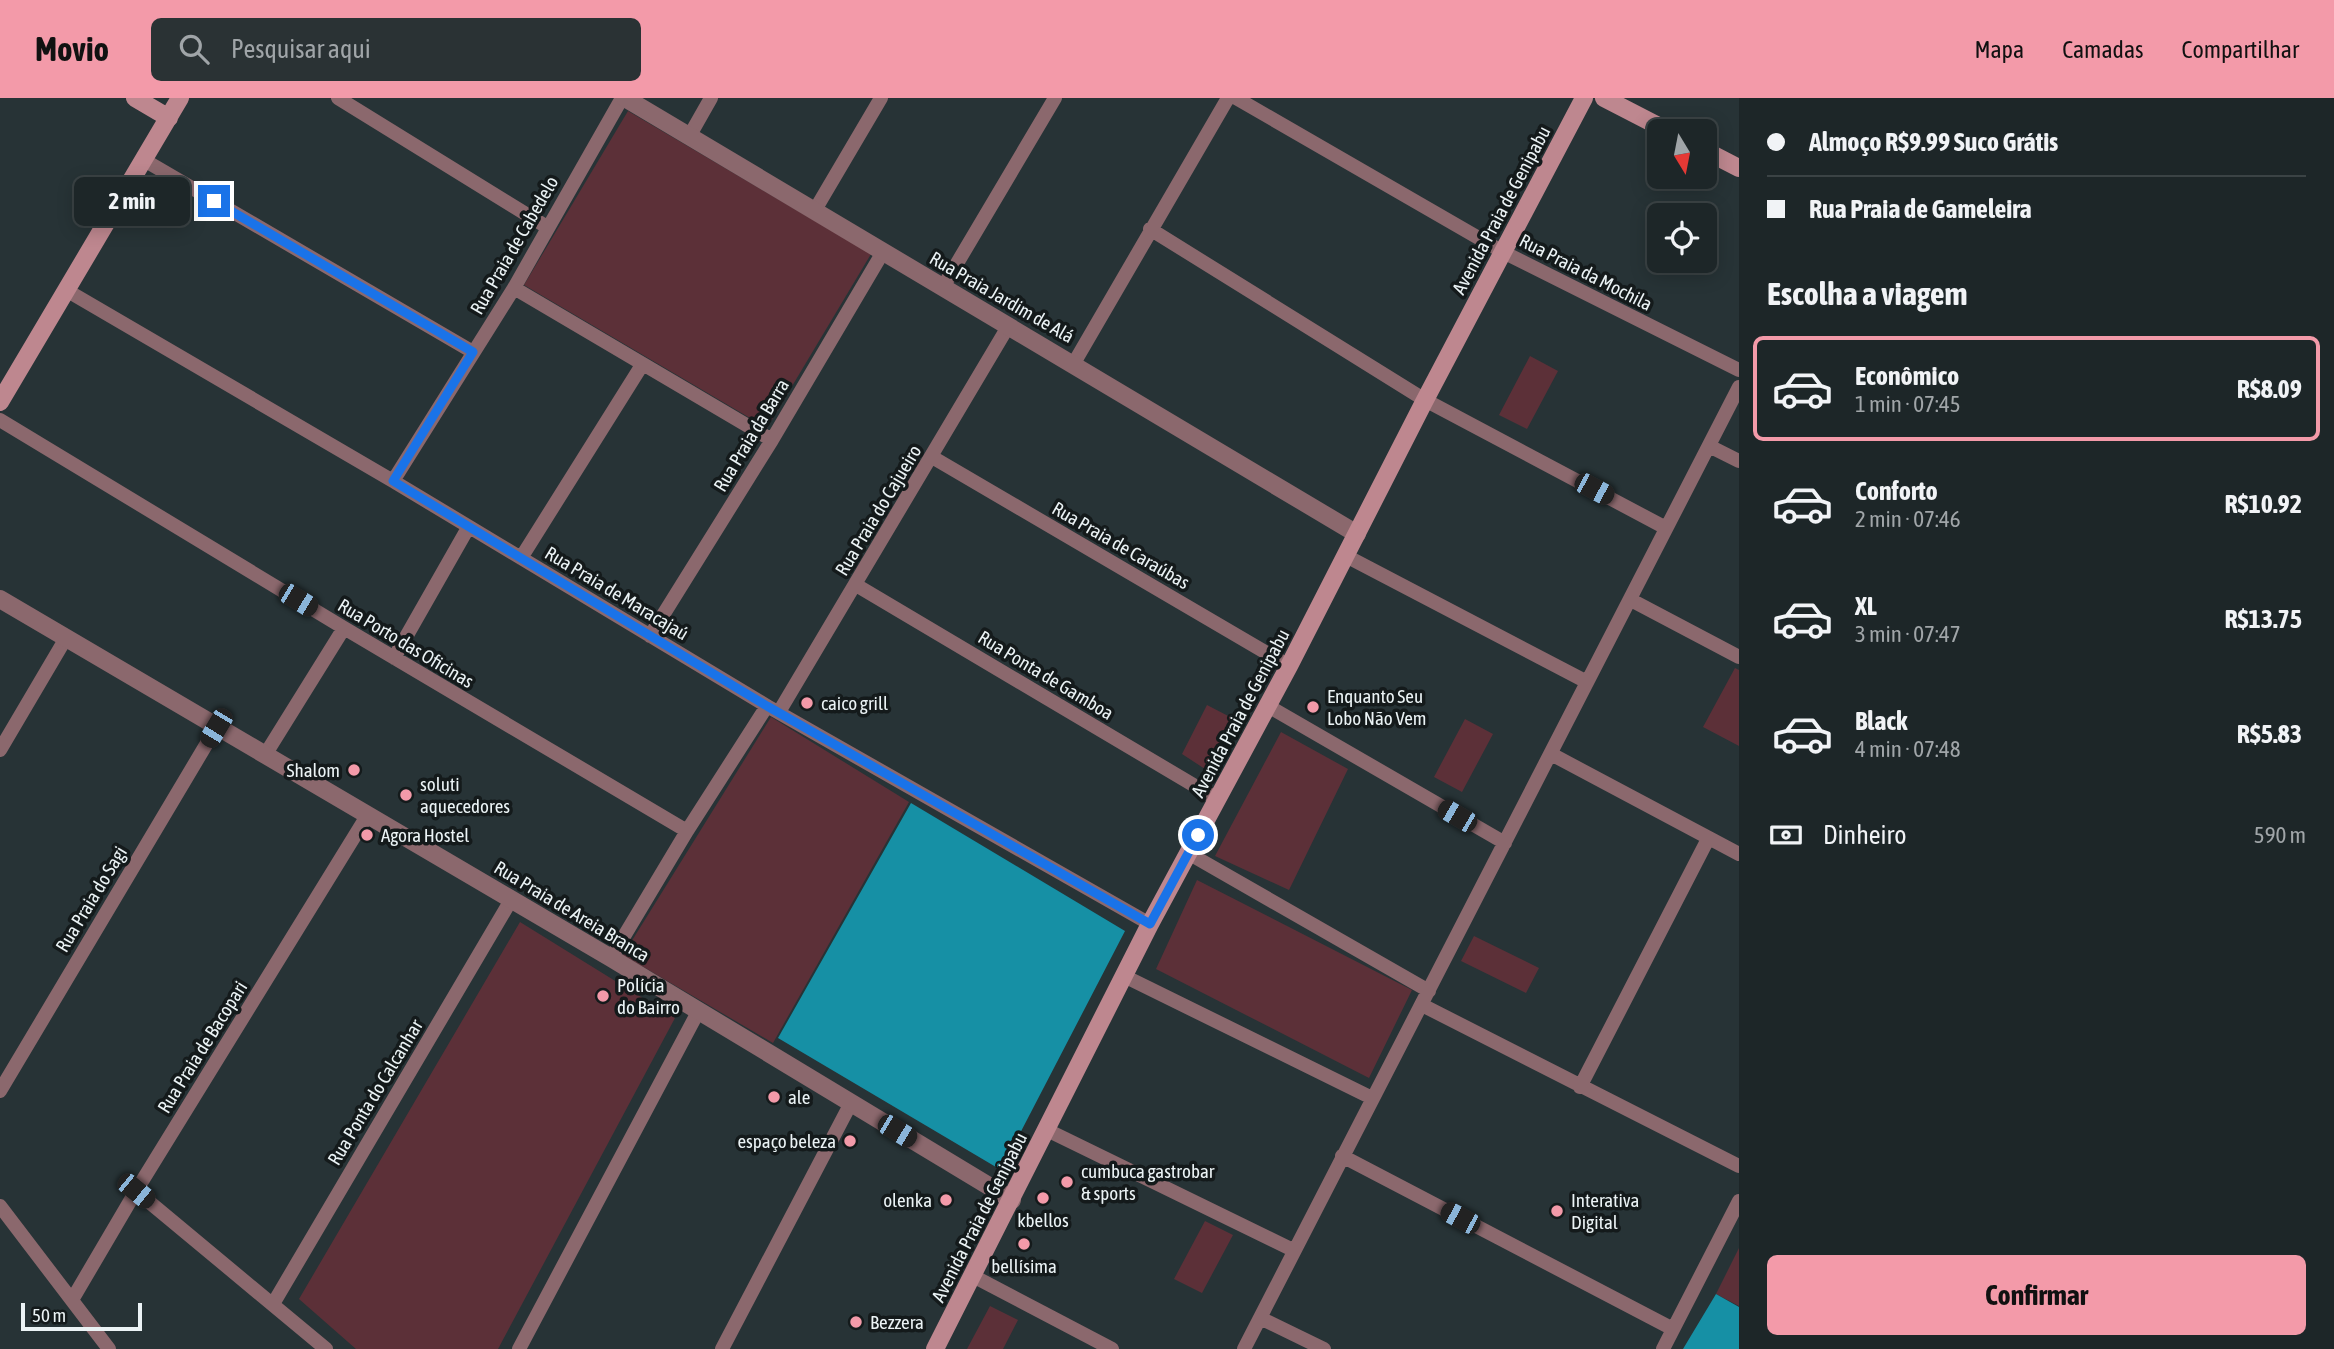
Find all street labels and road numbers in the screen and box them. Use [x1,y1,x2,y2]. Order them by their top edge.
street label: Avenida Praia de Genipabu [1447,122,1555,298]
street label: Rua Praia de Cabedelo [466,172,563,318]
street label: Rua Praia da Mochila [1516,229,1656,315]
street label: Rua Praia Jardim de Alá [926,247,1078,347]
street label: Rua Praia da Barra [709,375,793,495]
street label: Rua Praia do Cajueiro [830,441,926,579]
street label: Rua Praia de Caraúbas [1049,497,1194,593]
street label: Rua Praia de Maracajaú [541,541,693,645]
street label: Rua Porto das Oficinas [334,594,478,692]
street label: Avenida Praia de Genipabu [1186,625,1294,801]
street label: Rua Ponta de Gamboa [974,626,1118,724]
street label: Rua Praia do Sagi [51,842,131,956]
street label: Rua Praia de Areia Branca [490,856,654,966]
street label: Rua Praia de Bacopari [153,977,251,1117]
street label: Rua Ponta do Calcanhar [323,1015,427,1169]
street label: Avenida Praia de Genipabu [927,1129,1031,1305]

